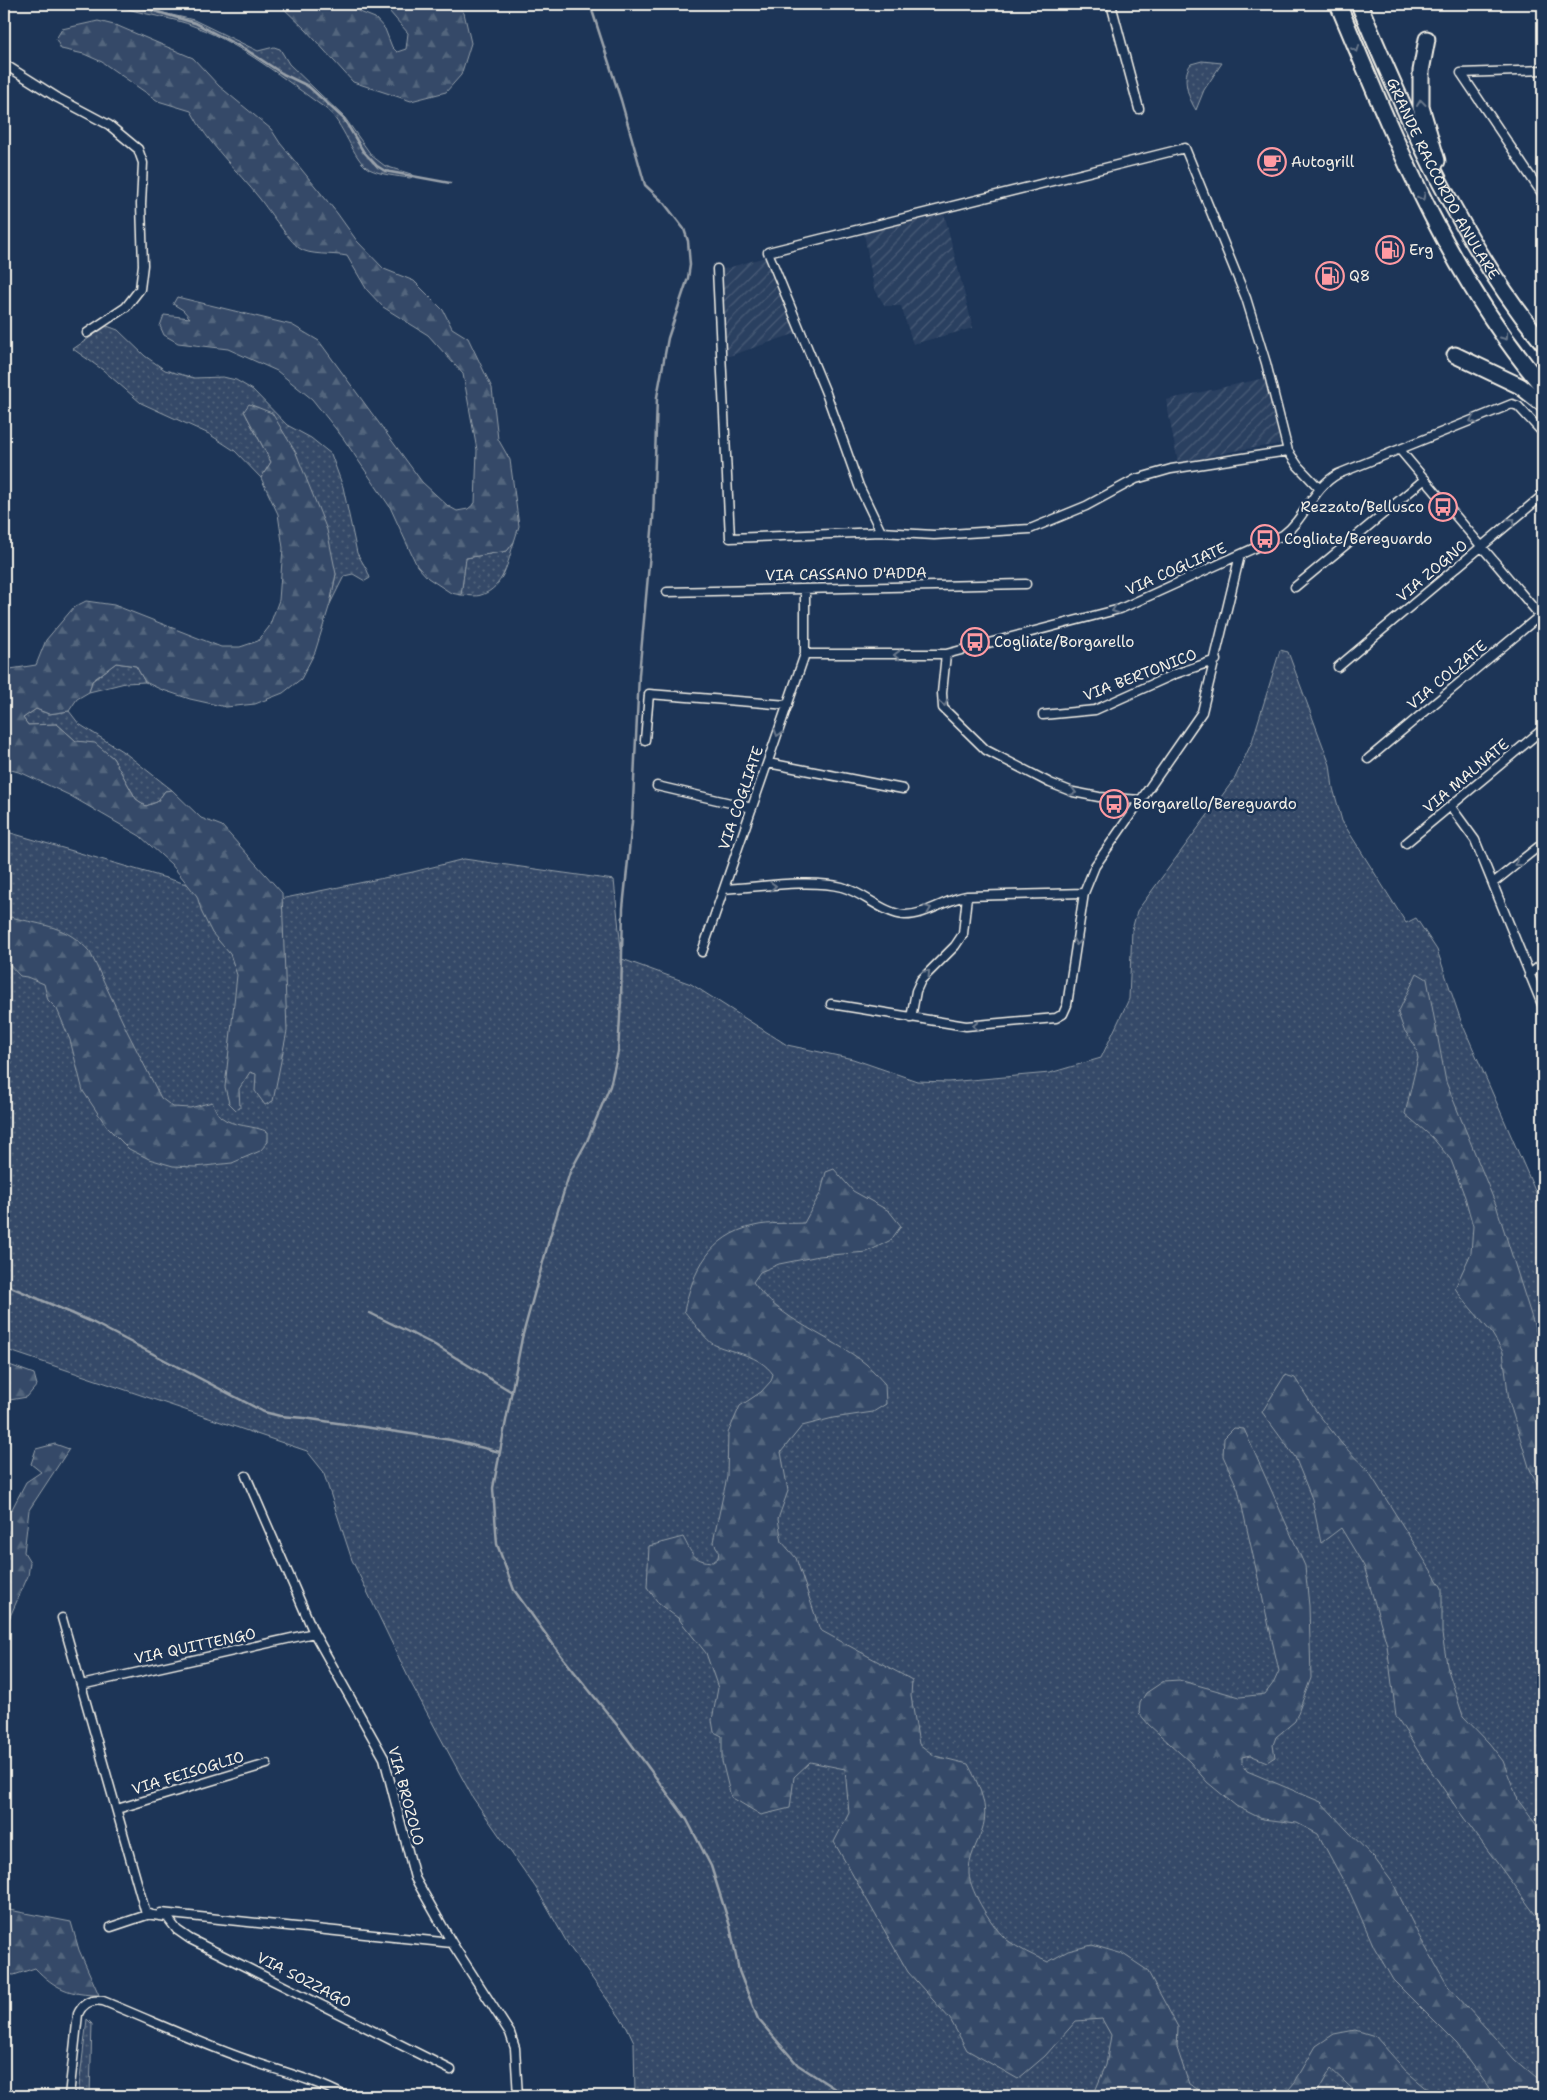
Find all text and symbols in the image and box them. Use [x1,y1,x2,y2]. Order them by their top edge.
one-way arrow [1350,44,1360,53]
street label: GRANDE RACCORDO ANULARE [1382,75,1504,283]
one-way arrow [1416,99,1427,107]
cafe icon: Autogrill [1257,147,1287,177]
place label: Autogrill [1291,152,1355,172]
one-way arrow [1416,192,1426,201]
fuel station icon: Erg [1375,235,1405,265]
place label: Erg [1409,240,1433,260]
fuel station icon: Q8 [1315,261,1345,291]
place label: Q8 [1349,266,1370,286]
one-way arrow [1499,331,1508,341]
one-way arrow [1469,414,1478,424]
bus stop icon: Rezzato/Bellusco [1428,492,1458,522]
place label: Rezzato/Bellusco [1300,497,1424,517]
one-way arrow [1507,518,1516,527]
bus stop icon: Cogliate/Bereguardo [1250,524,1280,554]
place label: Cogliate/Bereguardo [1284,529,1432,549]
street label: VIA ZOGNO [1392,535,1472,607]
street label: VIA COGLIATE [1122,538,1230,600]
street label: VIA CASSANO D'ADDA [765,563,927,585]
one-way arrow [1112,604,1120,614]
bus stop icon: Cogliate/Borgarello [960,627,990,657]
place label: Cogliate/Borgarello [994,632,1134,652]
street label: VIA COLZATE [1403,636,1491,714]
street label: VIA BERTONICO [1080,644,1200,706]
one-way arrow [893,650,901,660]
one-way arrow [938,698,948,707]
one-way arrow [774,728,784,737]
street label: VIA MALNATE [1419,734,1513,818]
street label: VIA COGLIATE [714,743,768,853]
one-way arrow [1069,786,1077,796]
bus stop icon: Borgarello/Bereguardo [1099,789,1129,819]
place label: Borgarello/Bereguardo [1133,794,1297,814]
one-way arrow [1515,857,1524,865]
one-way arrow [769,881,777,892]
one-way arrow [923,905,932,916]
one-way arrow [1072,937,1082,946]
one-way arrow [921,970,930,979]
one-way arrow [972,1021,980,1031]
street label: VIA QUITTENGO [132,1623,258,1669]
street label: VIA BROZOLO [383,1744,429,1848]
street label: VIA FEISOGLIO [129,1746,247,1800]
street label: VIA SOZZAGO [253,1948,355,2012]

